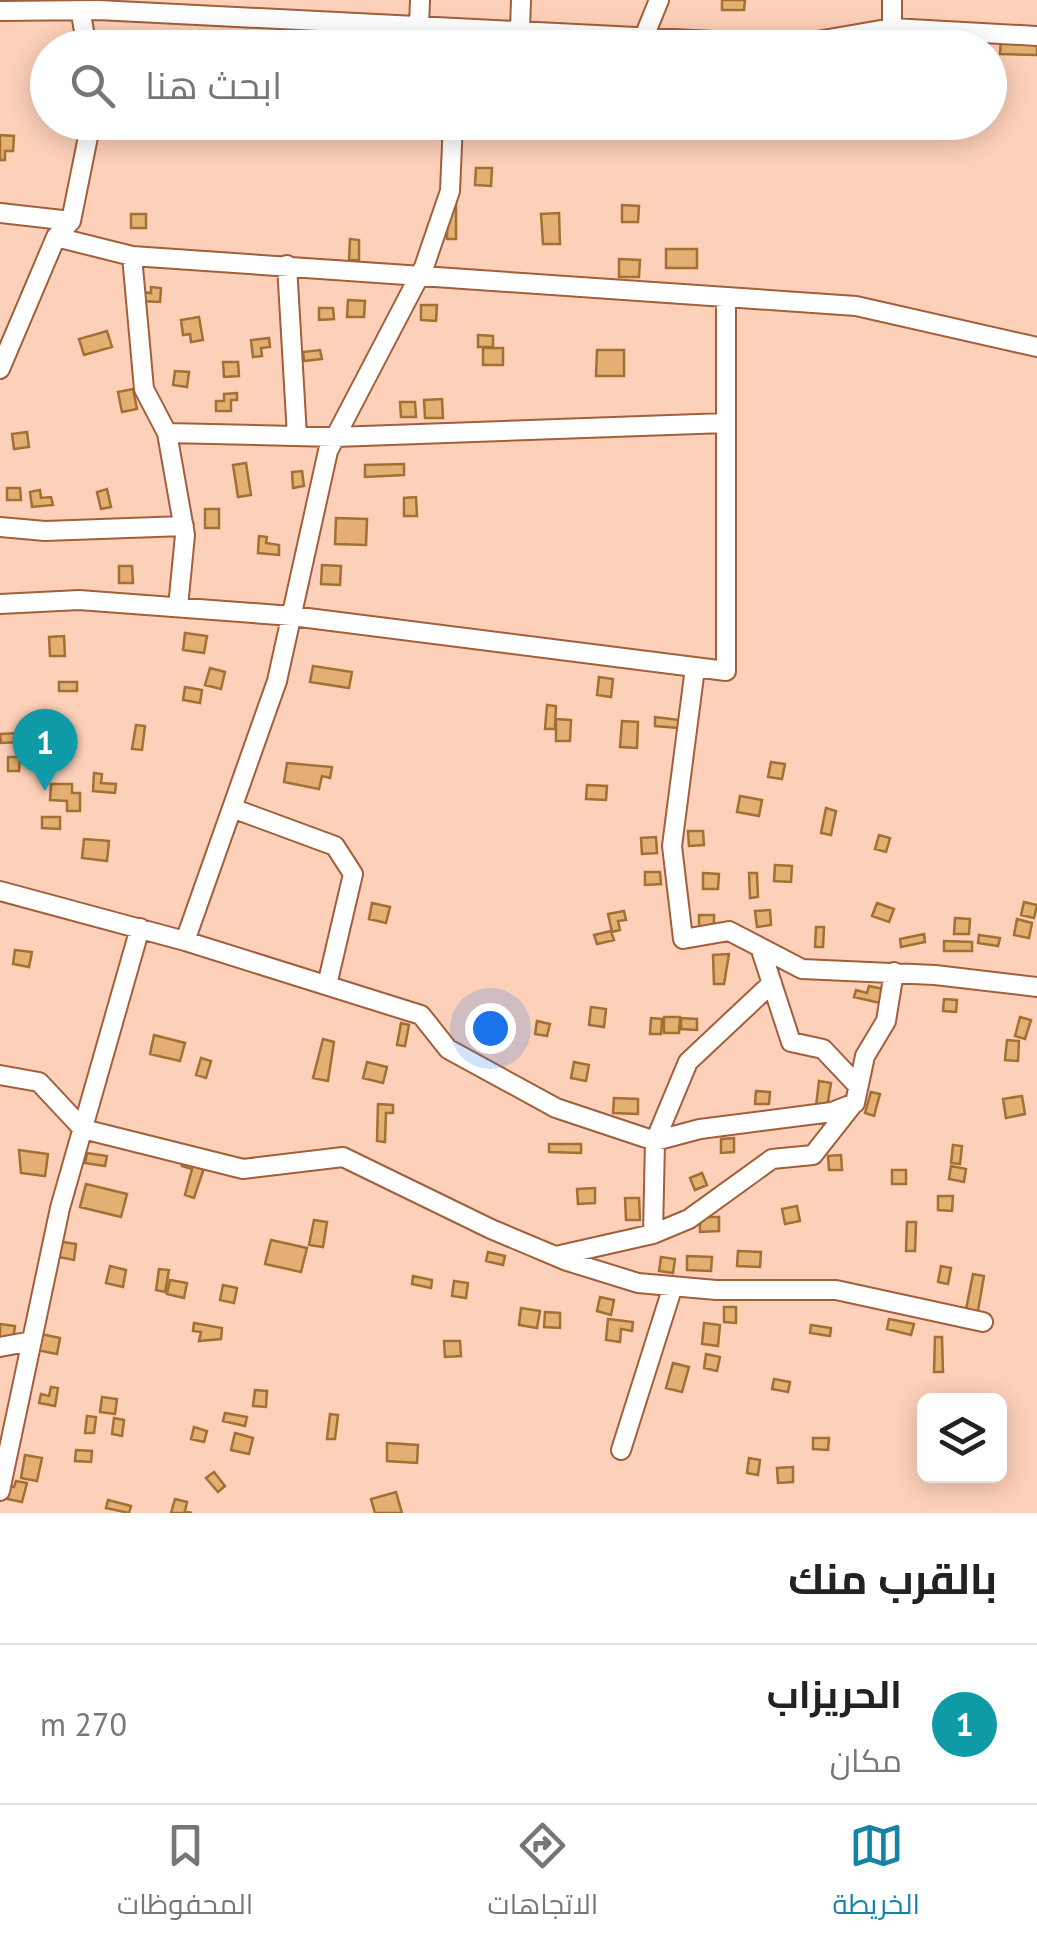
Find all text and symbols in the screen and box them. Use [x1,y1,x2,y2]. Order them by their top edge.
search box [30,30,1007,140]
icon: search [65,58,120,113]
text: ابحث هنا [145,60,282,109]
pin: 1 [12,708,78,791]
your location [465,1003,516,1054]
map controls [917,1393,1007,1483]
button: layers [917,1393,1007,1483]
text: بالقرب منك [788,1551,997,1606]
text: الحريزاب [767,1669,902,1718]
text: 270 m [40,1703,127,1745]
text: 1 [955,1703,974,1745]
text: مكان [830,1739,902,1781]
tab: المحفوظات [117,1818,253,1930]
tab: الاتجاهات [488,1818,598,1930]
tab: الخريطة [833,1818,920,1930]

